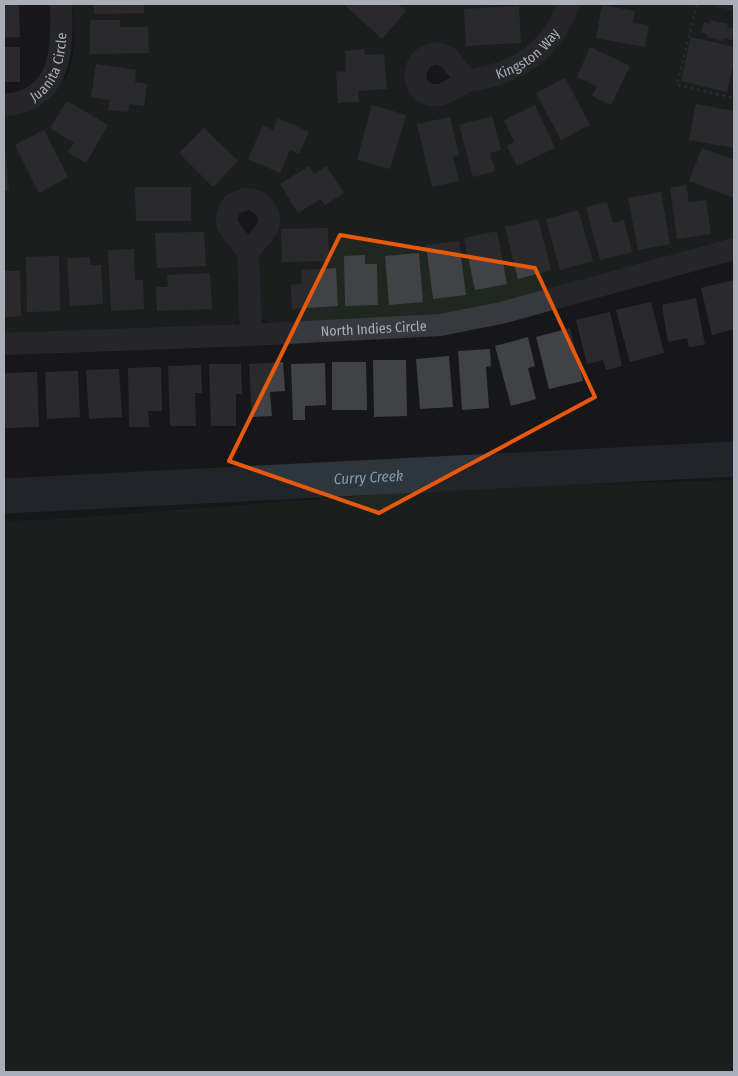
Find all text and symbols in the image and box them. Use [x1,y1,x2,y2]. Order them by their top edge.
street label: Kingston Way [494,25,563,83]
street label: Juanita Circle [27,32,70,105]
street label: North Indies Circle [320,317,427,340]
water label: Curry Creek [333,467,404,488]

